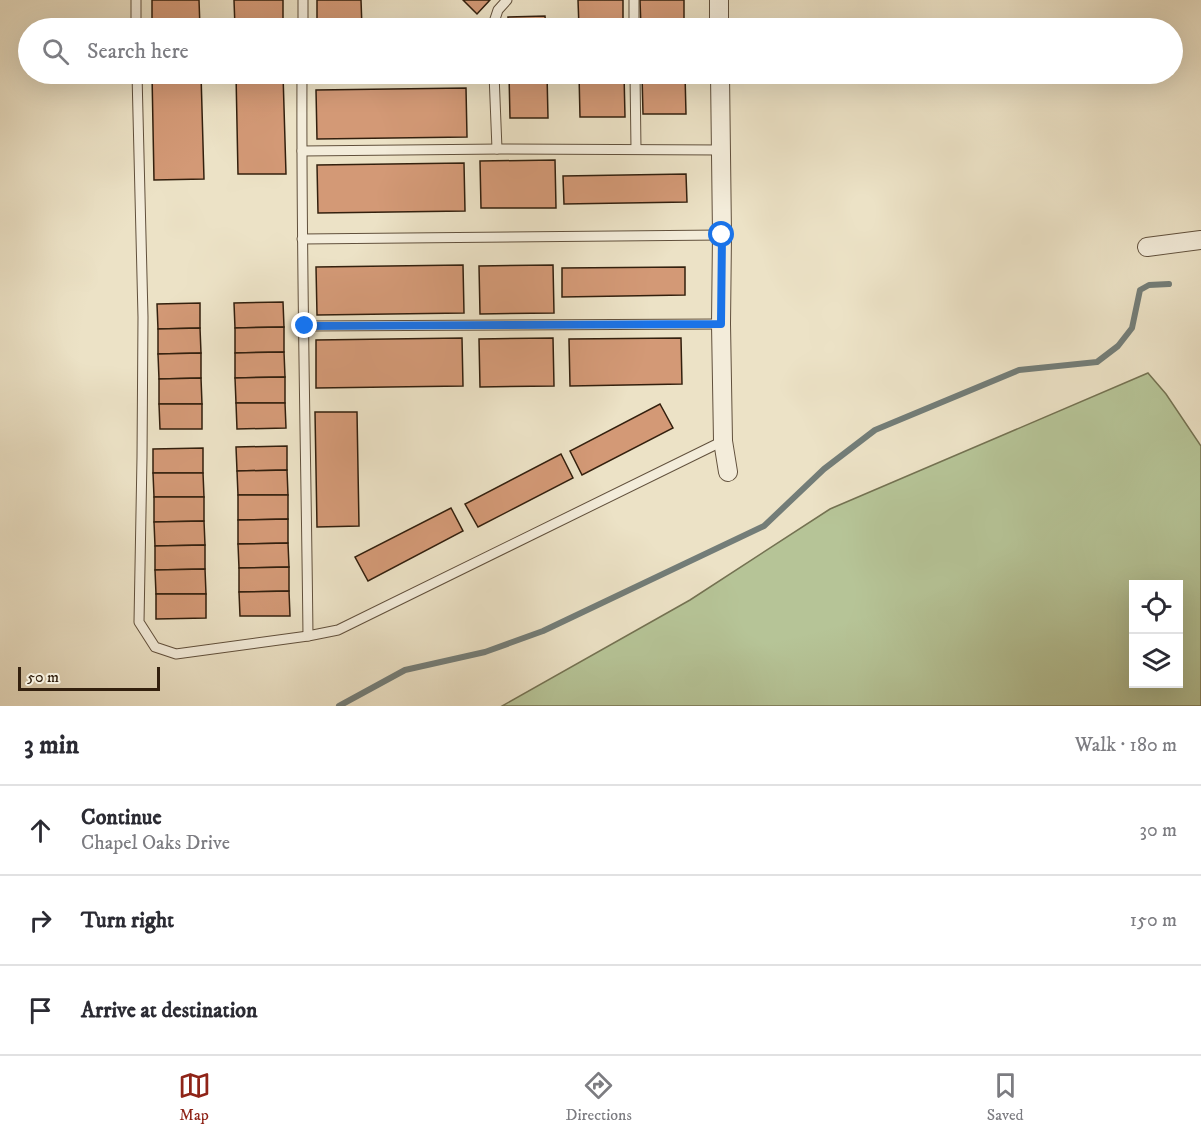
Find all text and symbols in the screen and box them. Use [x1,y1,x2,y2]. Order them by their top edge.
search box [18,18,1183,84]
icon: search [39,35,72,68]
text: Search here [87,38,189,65]
route start [708,221,734,247]
route end [291,312,317,338]
map controls [1129,580,1183,688]
button: locate [1129,580,1183,634]
button: layers [1129,634,1183,688]
scale bar [18,664,160,692]
text: 50 m [27,667,59,687]
text: 3 min [24,729,79,762]
text: Walk · 180 m [1075,733,1177,758]
text: Continue [81,804,162,831]
icon: ahead [24,814,57,847]
text: 30 m [1139,818,1177,843]
text: Chapel Oaks Drive [81,831,230,856]
icon: right [24,904,57,937]
text: Turn right [81,907,174,934]
text: 150 m [1130,908,1177,933]
icon: arrive [24,994,57,1027]
text: Arrive at destination [81,997,258,1024]
tab: Map [178,1069,211,1125]
tab: Directions [566,1069,632,1125]
tab: Saved [987,1069,1024,1125]

